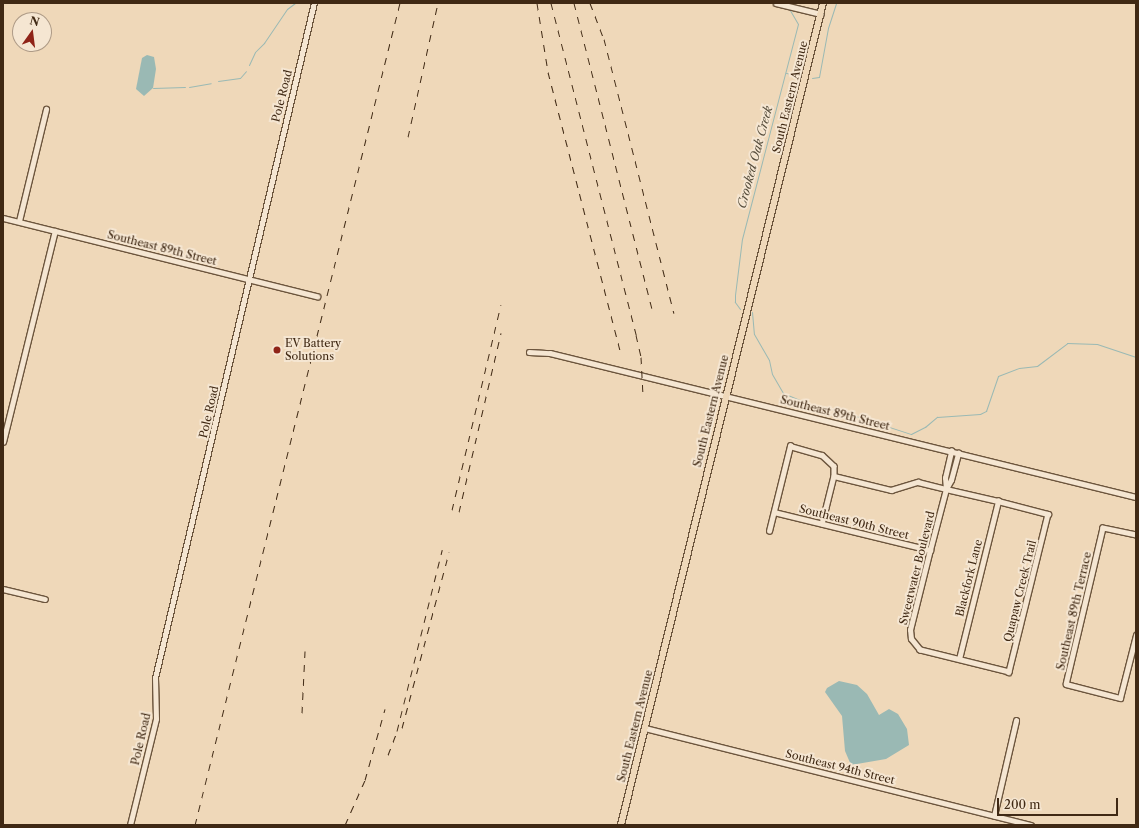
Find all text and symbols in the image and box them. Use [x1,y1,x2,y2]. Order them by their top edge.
north arrow [12,12,52,52]
text: N [28,13,41,29]
street label: South Eastern Avenue [770,39,810,155]
street label: Pole Road [269,69,295,123]
water label: Crooked Oak Creek [734,104,776,210]
street label: Southeast 89th Street [106,228,218,268]
place label: EV Battery Solutions [285,337,342,363]
marker: EV Battery Solutions [272,345,282,355]
street label: South Eastern Avenue [691,353,731,469]
street label: Pole Road [197,385,221,439]
street label: Southeast 89th Street [779,393,891,433]
street label: Southeast 90th Street [798,502,910,542]
street label: Sweetwater Boulevard [896,510,938,626]
street label: Blackfork Lane [953,538,985,618]
street label: Quapaw Creek Trail [1001,538,1039,644]
street label: Southeast 89th Terrace [1054,550,1094,672]
street label: South Eastern Avenue [615,668,655,784]
street label: Pole Road [129,712,153,766]
street label: Southeast 94th Street [784,747,896,787]
scale bar [999,790,1120,816]
text: 200 m [1004,797,1041,812]

